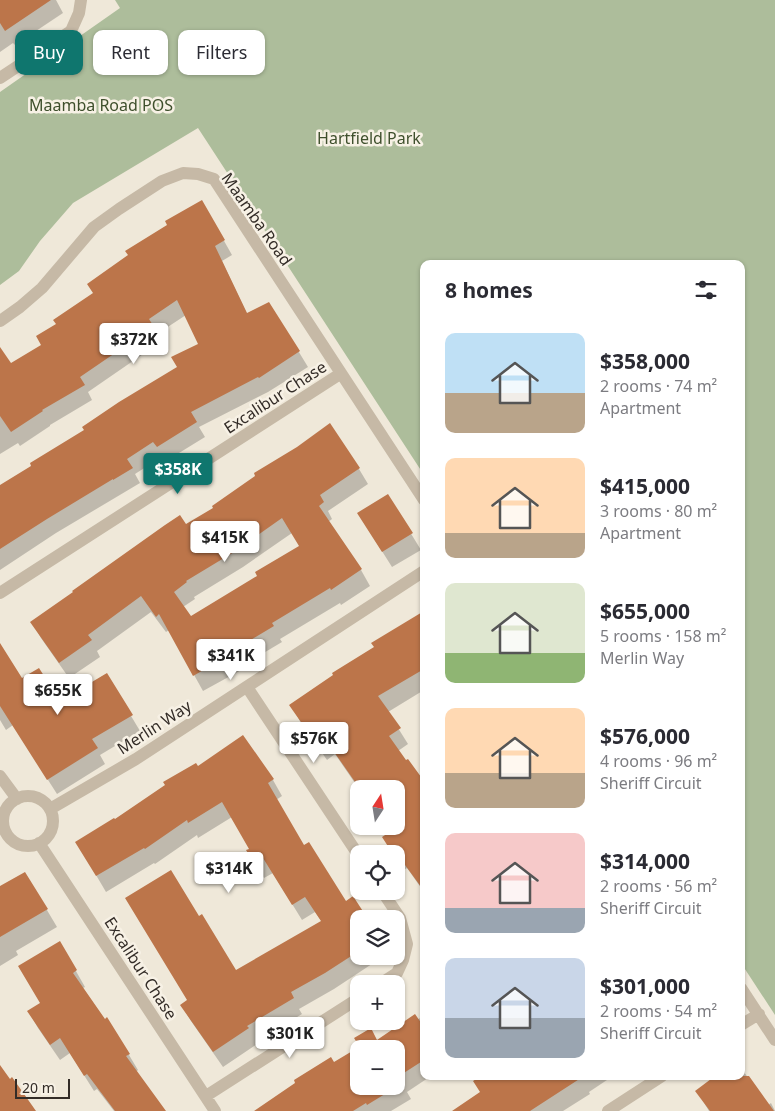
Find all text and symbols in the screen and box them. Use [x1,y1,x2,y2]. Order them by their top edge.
chip: Buy [15,30,83,75]
chip: Rent [93,30,168,75]
chip: Filters [178,30,265,75]
park label: Maamba Road POS [29,94,173,116]
park label: Hartfield Park [317,127,421,149]
street label: Maamba Road [217,168,297,270]
text: 8 homes [445,276,533,304]
icon: filters [692,276,720,304]
pin: $372K [99,322,169,365]
text: $372K [110,328,158,350]
text: $358,000 [600,347,690,375]
icon: home [485,353,545,413]
street label: Excalibur Chase [219,356,331,438]
text: 2 rooms · 74 m² [600,375,717,397]
text: Apartment [600,397,681,419]
pin: $358K [143,452,213,495]
text: $358K [154,458,202,480]
text: $415,000 [600,472,690,500]
icon: home [485,478,545,538]
text: 3 rooms · 80 m² [600,500,717,522]
pin: $415K [190,520,260,563]
text: Apartment [600,522,681,544]
text: $415K [201,526,249,548]
text: $655,000 [600,597,690,625]
icon: home [485,603,545,663]
text: 5 rooms · 158 m² [600,625,726,647]
pin: $341K [196,638,266,681]
text: $341K [207,644,255,666]
text: Merlin Way [600,647,684,669]
pin: $655K [23,674,93,716]
text: $655K [34,679,82,701]
street label: Merlin Way [113,694,196,759]
pin: $576K [279,722,349,764]
text: $576,000 [600,722,690,750]
text: $576K [290,727,338,749]
icon: home [485,728,545,788]
text: 4 rooms · 96 m² [600,750,717,772]
text: Sheriff Circuit [600,772,702,794]
north arrow [350,780,405,835]
map controls [350,780,405,1095]
button: locate [350,845,405,900]
text: $314,000 [600,847,690,875]
pin: $314K [194,852,264,894]
icon: home [485,853,545,913]
text: $314K [205,857,253,879]
text: 2 rooms · 56 m² [600,875,717,897]
text: Sheriff Circuit [600,897,702,919]
button: layers [350,910,405,965]
street label: Excalibur Chase [100,912,182,1024]
text: $301,000 [600,972,690,1000]
button: + [350,975,405,1030]
icon: home [485,978,545,1038]
text: 2 rooms · 54 m² [600,1000,717,1022]
pin: $301K [255,1016,325,1059]
text: $301K [266,1022,314,1044]
text: Sheriff Circuit [600,1022,702,1044]
button: − [350,1040,405,1095]
scale bar [15,1076,70,1099]
text: 20 m [22,1078,55,1097]

